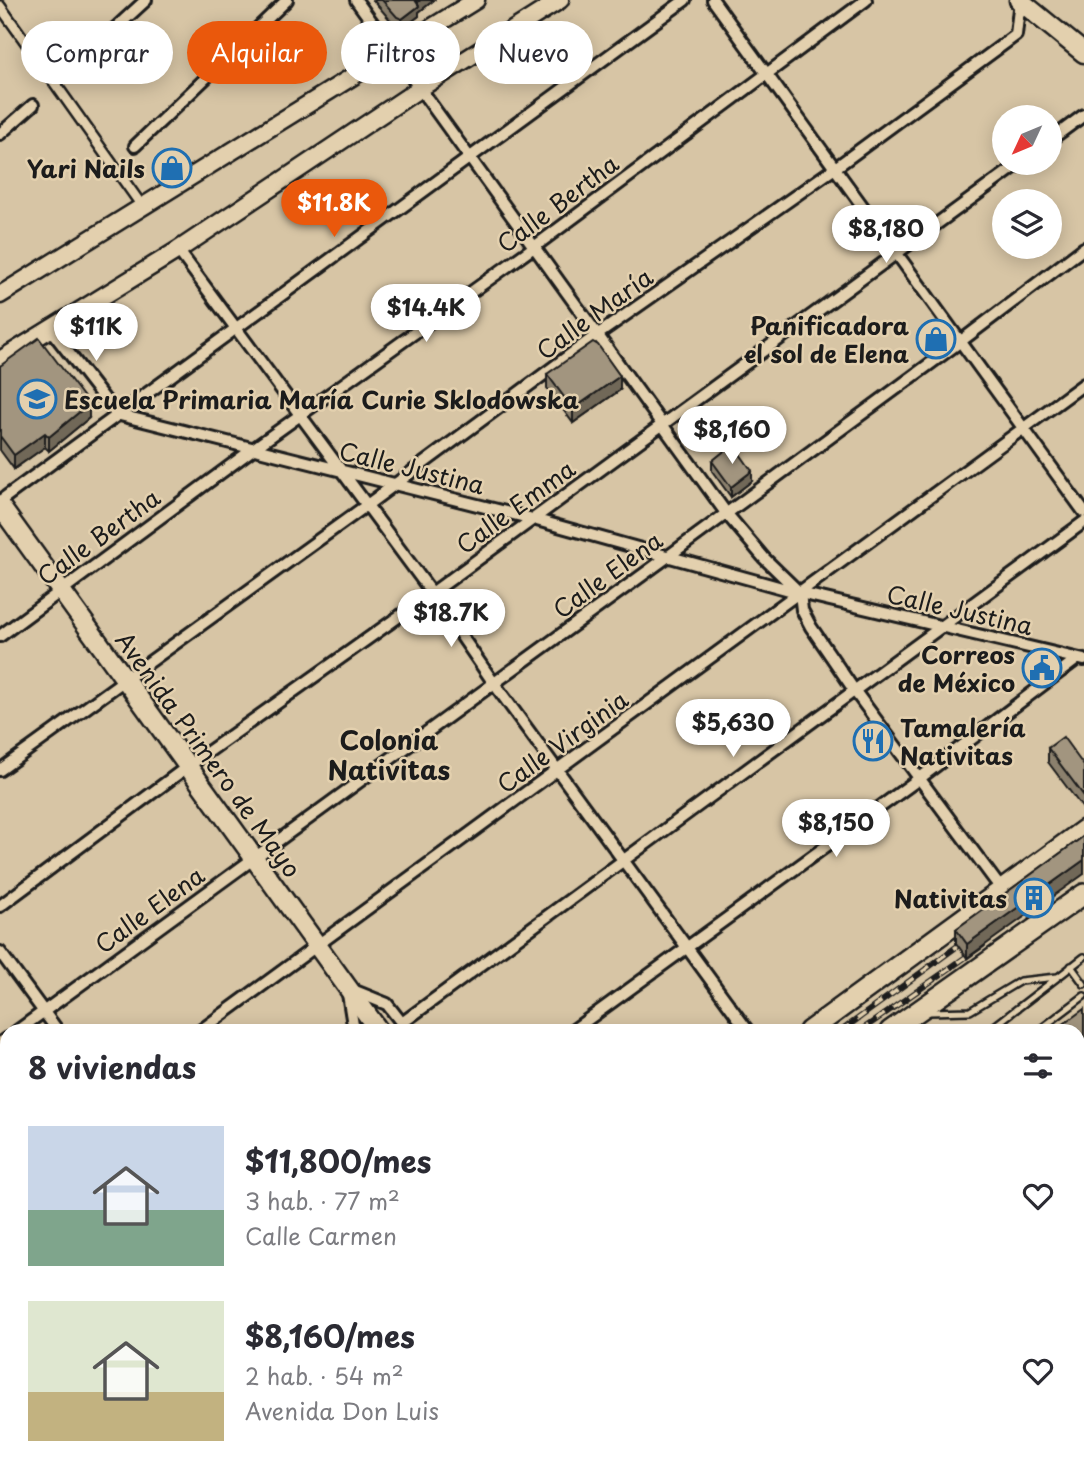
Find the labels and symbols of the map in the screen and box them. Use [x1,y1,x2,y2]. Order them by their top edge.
north arrow [992,105,1062,175]
street label: Calle Bertha [489,145,625,261]
shop icon: Yari Nails [151,147,193,189]
place label: Yari Nails [27,150,145,186]
pin: $11.8K [277,180,391,239]
pin: $8,180 [829,205,943,265]
street label: Calle María [528,258,660,368]
pin: $14.4K [369,284,483,344]
pin: $11K [55,304,137,363]
place label: Panificadora el sol de Elena [744,307,910,371]
shop icon: Panificadora el sol de Elena [915,318,957,360]
school or university icon: Escuela Primaria María Curie Sklodowska [16,378,58,420]
place label: Escuela Primaria María Curie Sklodowska [64,381,580,417]
pin: $8,160 [675,406,789,466]
street label: Calle Justina [335,432,489,502]
street label: Calle Emma [448,450,582,562]
street label: Calle Bertha [29,479,167,593]
street label: Calle Elena [545,522,669,626]
street label: Calle Justina [883,575,1037,643]
pin: $18.7K [394,590,508,649]
street label: Avenida Primero de Mayo [107,624,311,884]
place label: Correos de México [898,636,1015,700]
public building icon: Correos de México [1021,647,1063,689]
street label: Calle Virginia [489,681,635,801]
pin: $5,630 [676,700,790,759]
place label: Tamalería Nativitas [900,709,1026,773]
district label: Colonia Nativitas [328,720,451,789]
restaurant icon: Tamalería Nativitas [852,720,894,762]
pin: $8,150 [779,800,893,859]
street label: Calle Elena [87,857,211,961]
building icon: Nativitas [1013,877,1055,919]
place label: Nativitas [894,880,1007,916]

